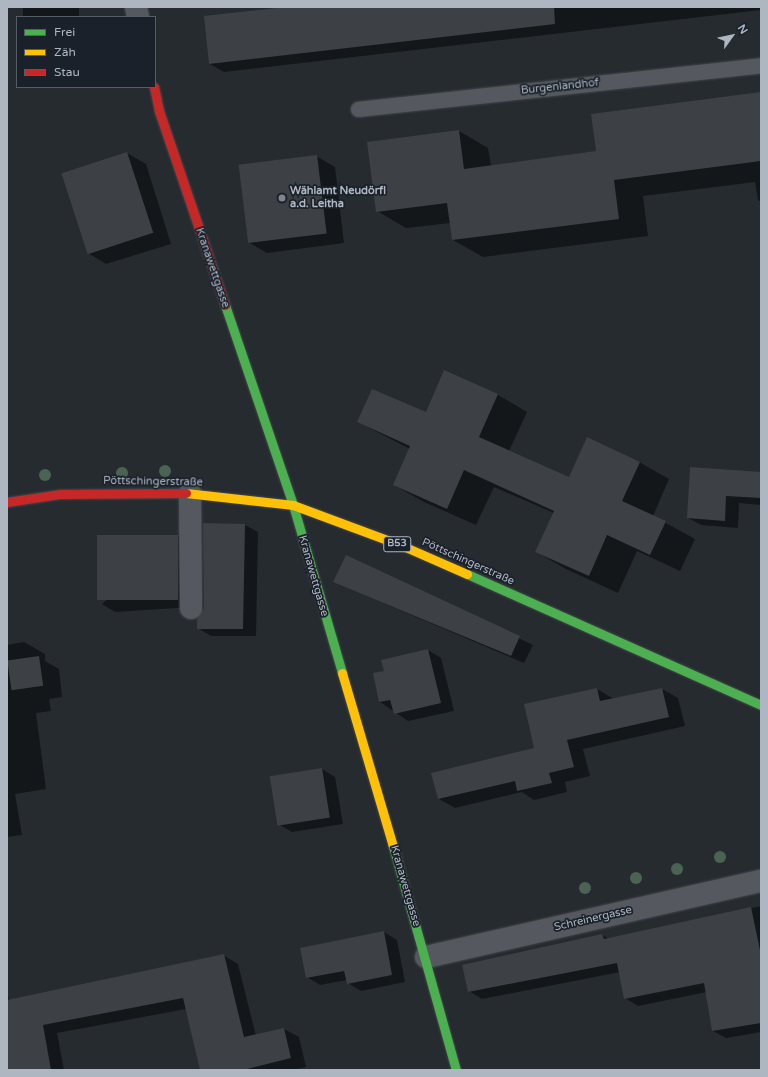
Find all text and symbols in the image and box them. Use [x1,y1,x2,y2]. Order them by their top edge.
legend [16,16,156,88]
north arrow [712,16,752,56]
text: N [735,22,750,36]
text: Frei [54,25,75,39]
text: Zäh [54,45,76,59]
text: Stau [54,65,80,79]
street label: Burgenlandhof [520,76,600,98]
place label: Wählamt Neudörfl a.d. Leitha [290,185,386,211]
marker: Wählamt Neudörfl a.d. Leitha [277,193,287,203]
street label: Kranawettgasse [192,226,232,310]
street label: Pöttschingerstraße [103,475,203,489]
street label: Kranawettgasse [295,534,331,618]
road number: B53 [383,536,411,552]
street label: Pöttschingerstraße [420,536,516,588]
street label: Kranawettgasse [387,844,423,928]
street label: Schreinergasse [553,904,633,934]

